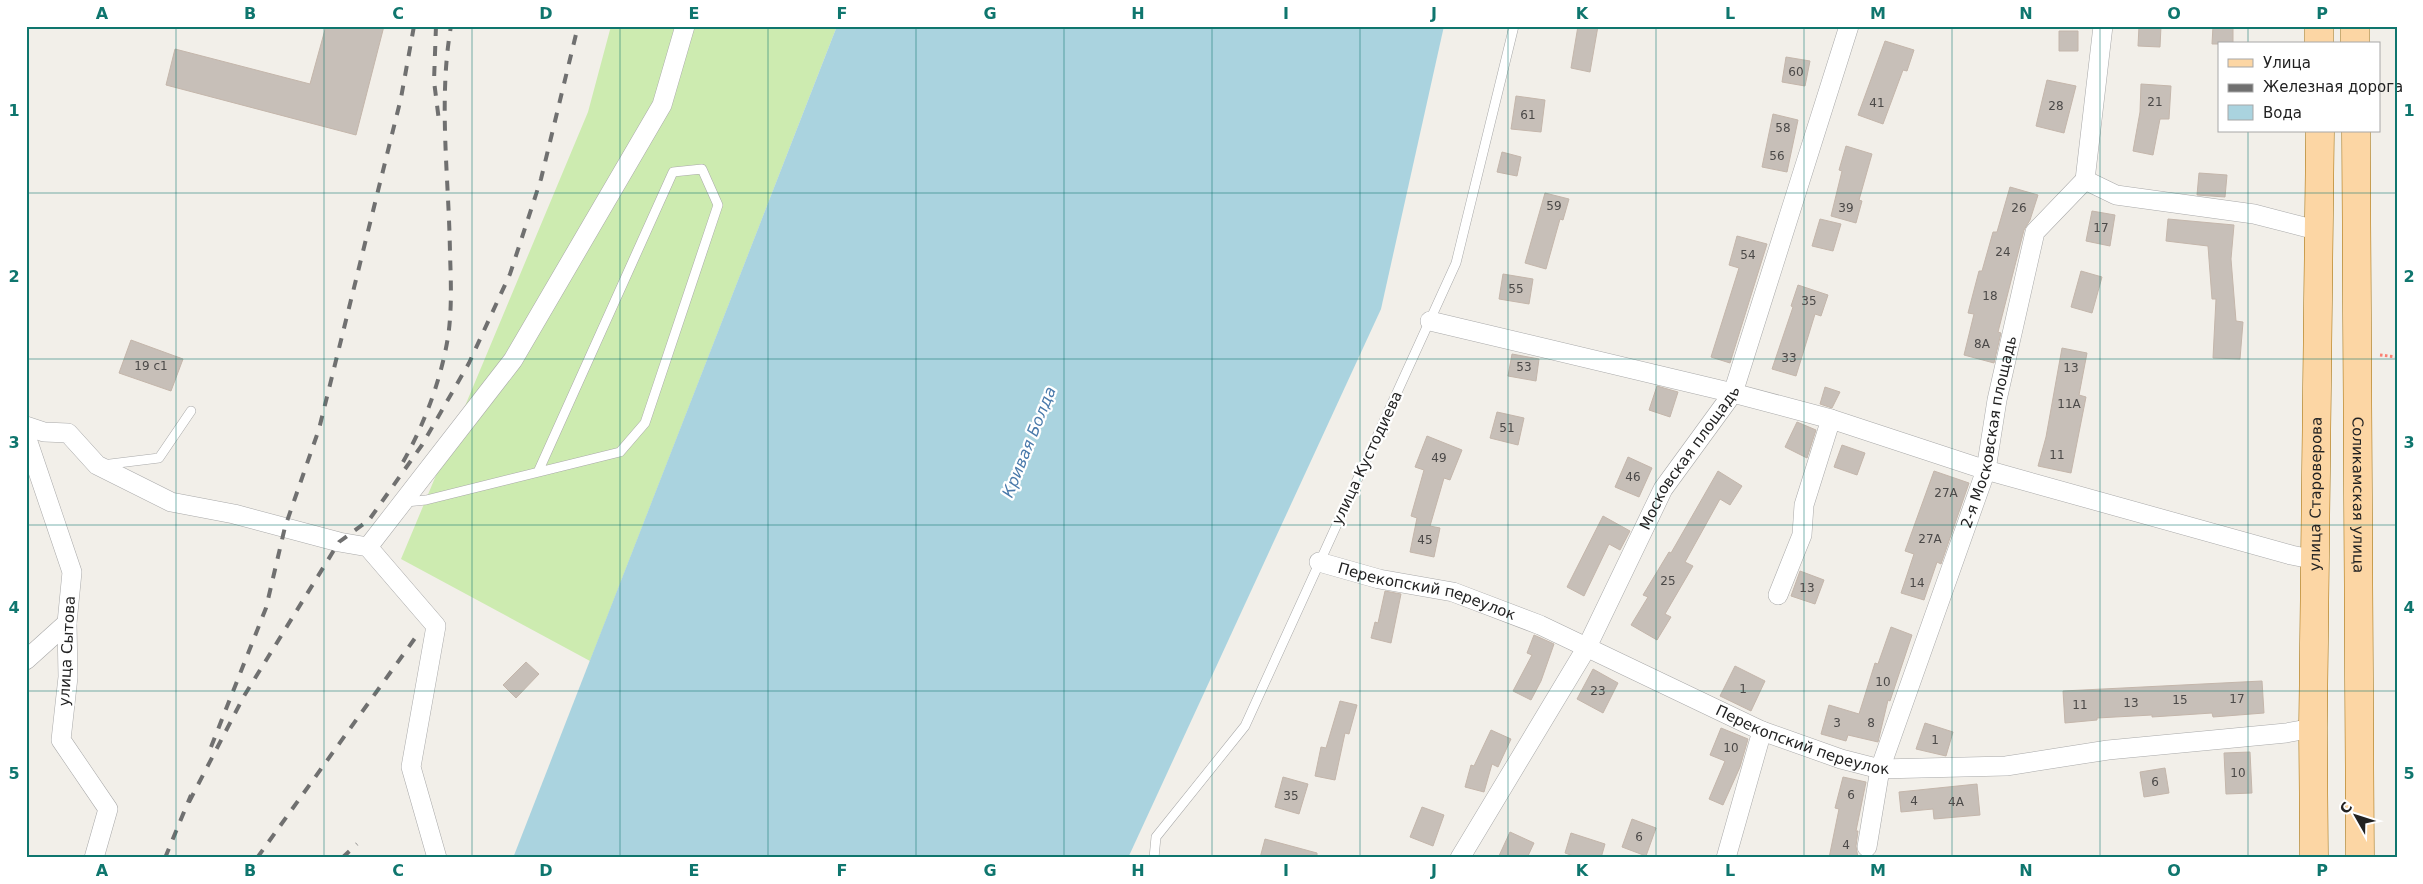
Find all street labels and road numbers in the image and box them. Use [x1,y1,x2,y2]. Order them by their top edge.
street label: 2-я Московская площадь [1957,334,2020,531]
street label: Московская площадь [1636,384,1743,533]
street label: улица Кустодиева [1328,388,1406,528]
street label: улица Староверова [2306,417,2326,571]
street label: Соликамская улица [2349,417,2367,573]
street label: Перекопский переулок [1336,559,1518,624]
street label: улица Сытова [55,595,79,707]
street label: Перекопский переулок [1713,701,1889,778]

